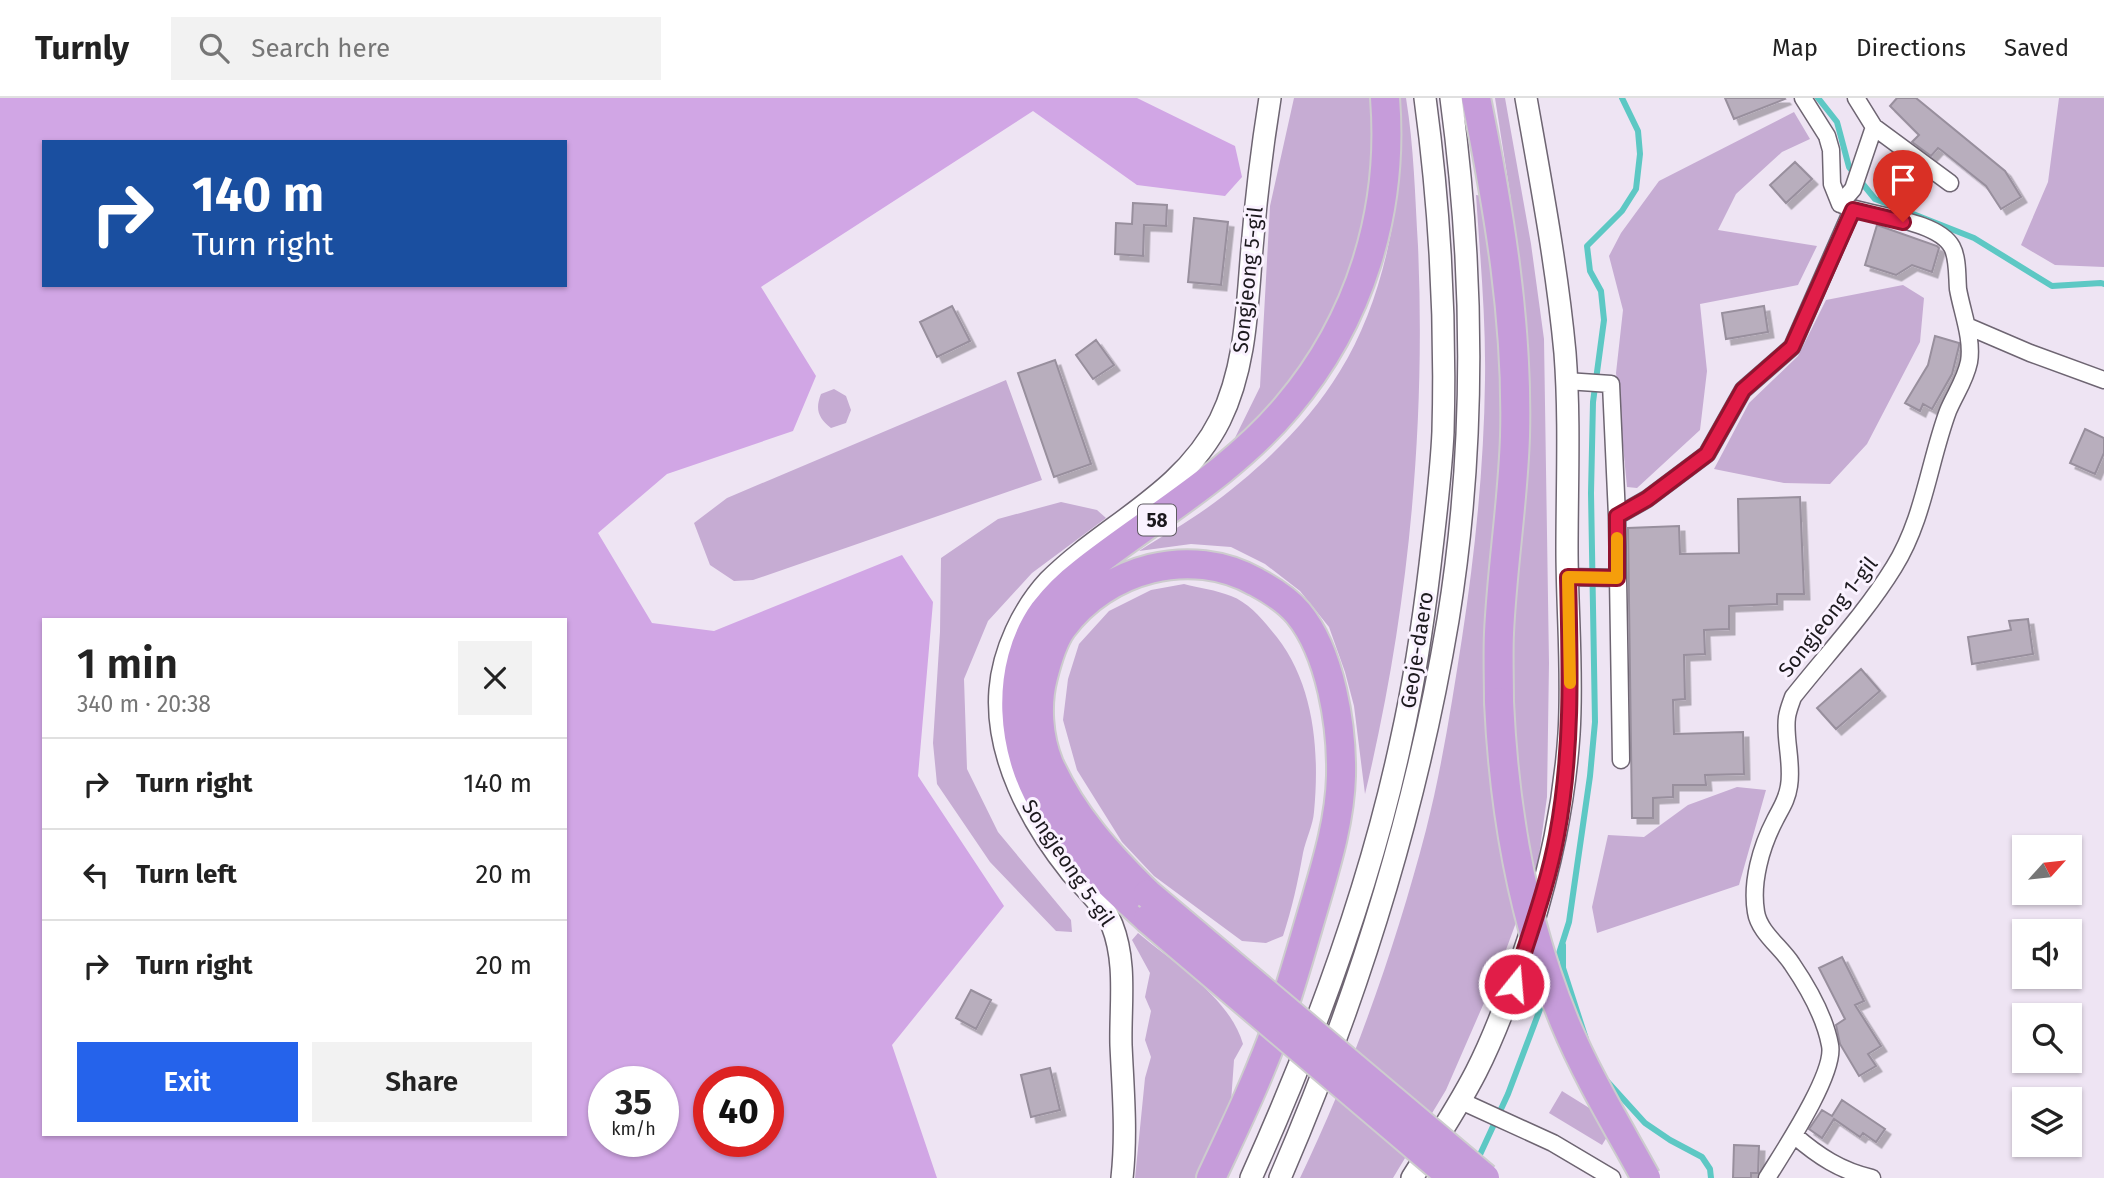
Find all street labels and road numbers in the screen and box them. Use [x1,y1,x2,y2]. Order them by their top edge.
street label: Songjeong 5-gil [1227,205,1269,355]
road number: 58 [1138,504,1176,536]
street label: Songjeong 1-gil [1773,552,1883,682]
street label: Geoje-daero [1395,590,1439,710]
street label: Songjeong 5-gil [1016,795,1120,931]

